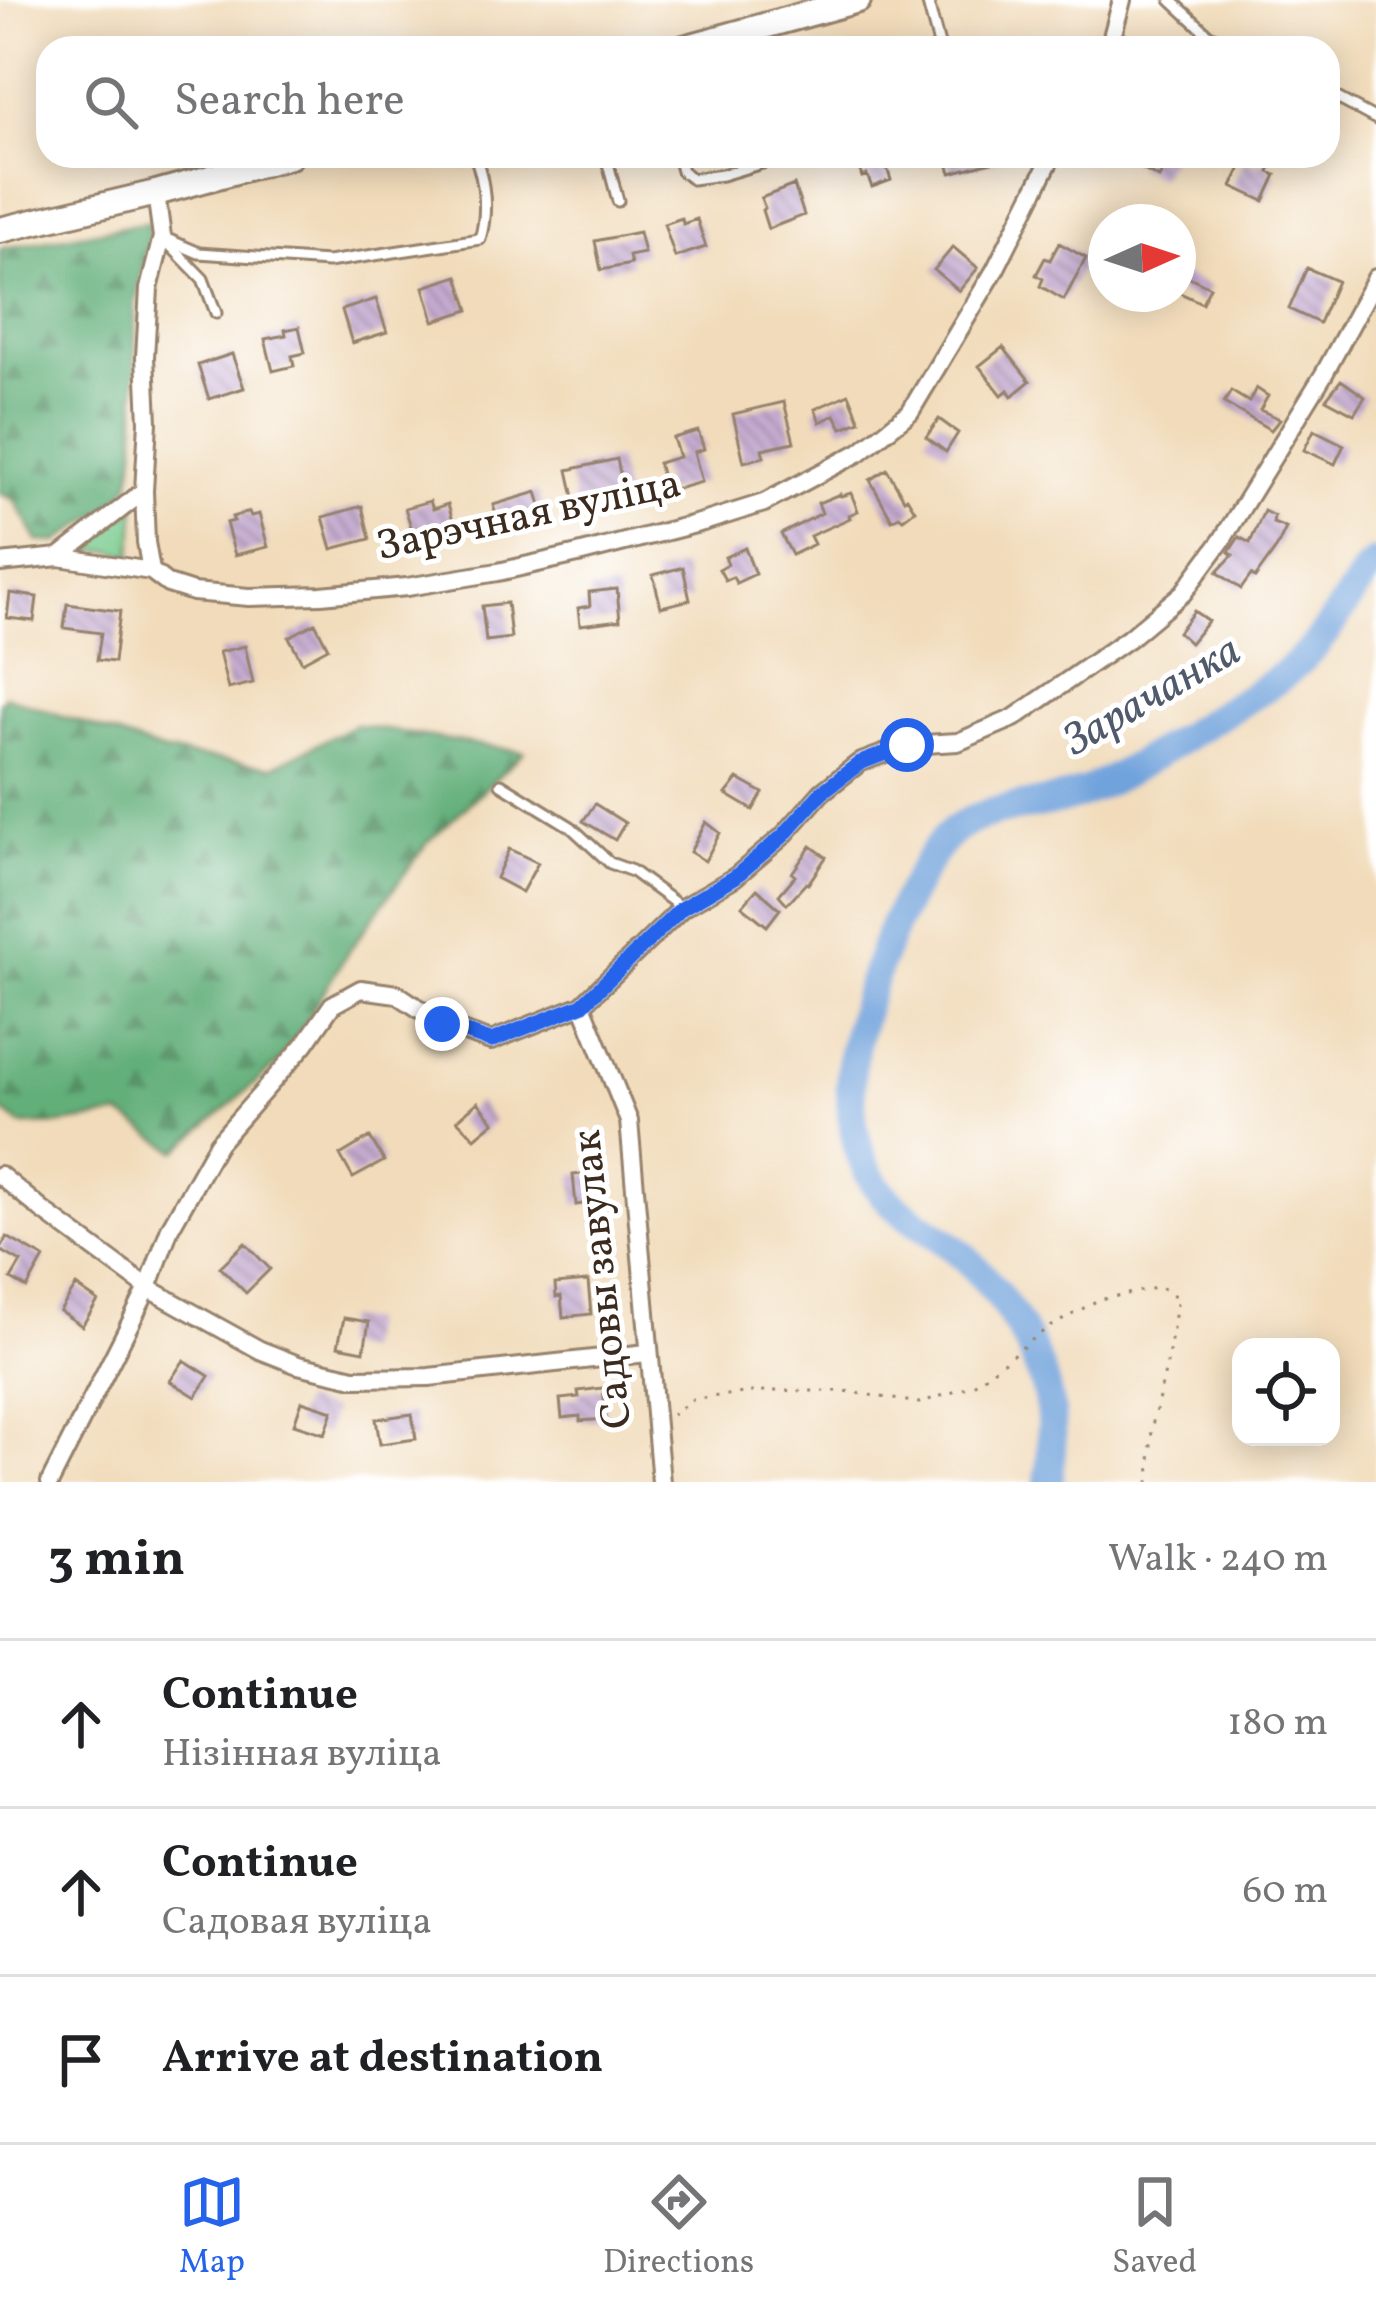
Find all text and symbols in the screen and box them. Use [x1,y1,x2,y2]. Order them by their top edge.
search box [36,36,1340,168]
icon: search [78,69,144,135]
text: Search here [174,71,405,134]
north arrow [1088,204,1196,312]
street label: Зарэчная вуліца [371,456,687,578]
water label: Зарачанка [1052,621,1253,773]
route start [880,718,934,772]
route end [415,997,469,1051]
street label: Садовы завулак [559,1127,649,1431]
map controls [1232,1338,1340,1446]
button: locate [1232,1338,1340,1446]
text: 3 min [48,1525,185,1596]
text: Walk · 240 m [1108,1533,1328,1587]
text: Continue [162,1665,358,1728]
icon: ahead [48,1691,114,1757]
text: 180 m [1227,1697,1328,1751]
text: Нізінная вуліца [162,1728,442,1782]
text: Continue [162,1833,358,1896]
icon: ahead [48,1859,114,1925]
text: 60 m [1243,1865,1328,1919]
text: Садовая вуліца [162,1896,432,1950]
icon: arrive [48,2027,114,2093]
text: Arrive at destination [162,2028,603,2091]
tab: Map [179,2169,245,2287]
tab: Directions [603,2169,754,2287]
tab: Saved [1112,2169,1197,2287]

